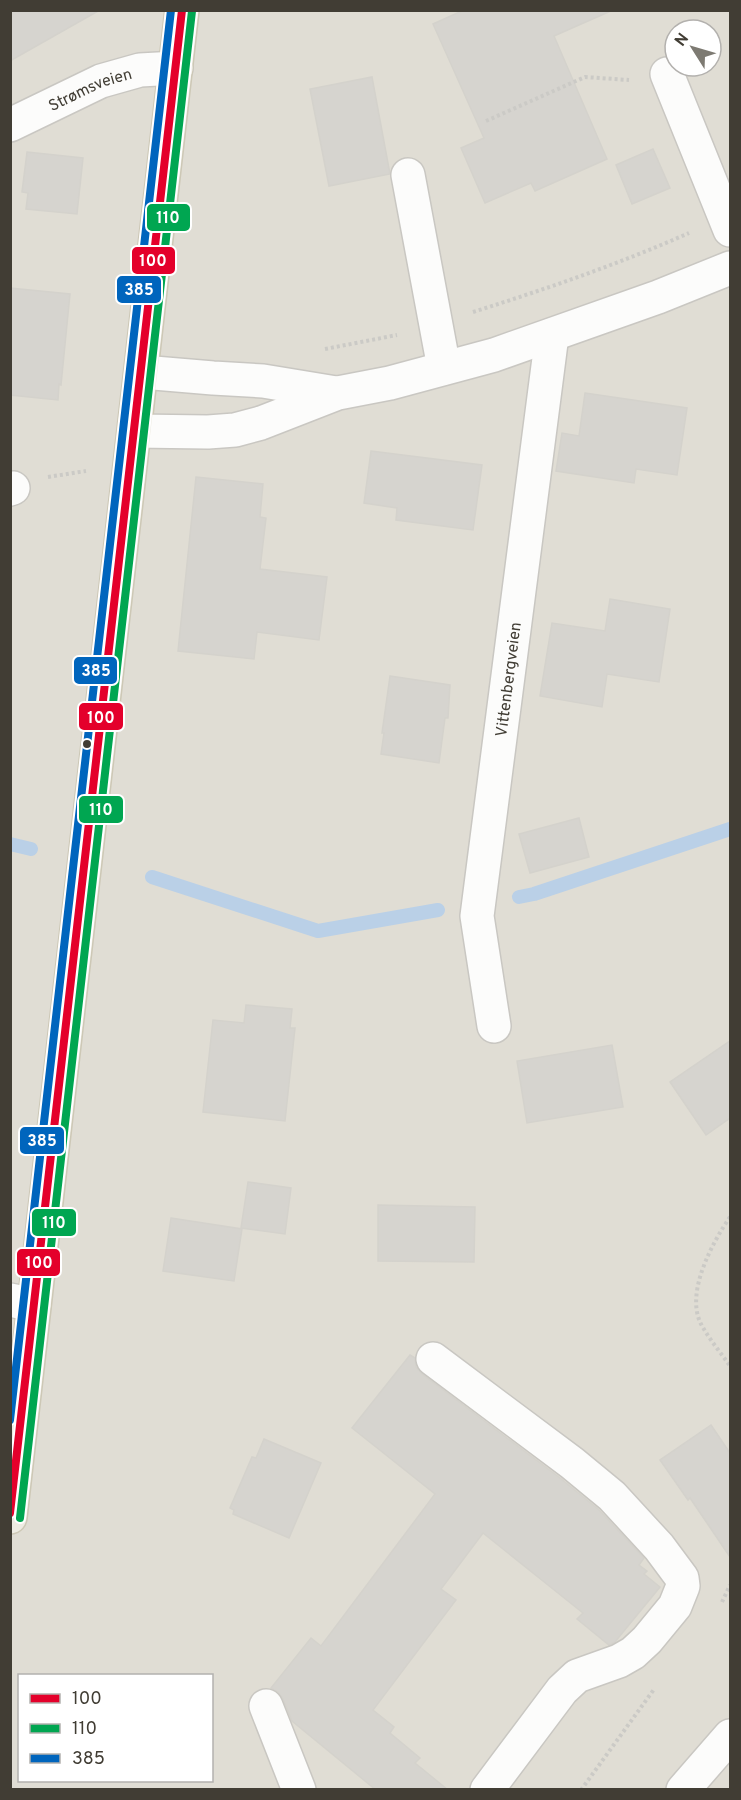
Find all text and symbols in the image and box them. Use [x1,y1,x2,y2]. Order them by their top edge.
north arrow [663,18,723,78]
text: N [671,30,694,51]
street label: Strømsveien [46,65,134,117]
line badge: 110 [146,203,191,232]
text: 110 [156,209,180,229]
line badge: 100 [131,246,176,275]
text: 100 [139,252,167,272]
line badge: 385 [116,275,162,304]
text: 385 [124,281,154,301]
street label: Vittenbergveien [492,621,527,738]
line badge: 385 [73,656,118,685]
text: 385 [81,662,111,682]
line badge: 100 [78,702,124,731]
text: 100 [87,709,115,729]
unlabelled marker [81,738,93,750]
line badge: 110 [78,795,124,824]
text: 110 [89,801,113,821]
line badge: 385 [19,1126,65,1155]
text: 385 [27,1132,57,1152]
line badge: 110 [31,1208,77,1237]
text: 110 [42,1214,66,1234]
line badge: 100 [16,1248,61,1277]
text: 100 [25,1254,53,1274]
legend [18,1674,213,1782]
text: 100 [72,1688,102,1711]
text: 110 [72,1718,97,1741]
text: 385 [72,1748,105,1771]

